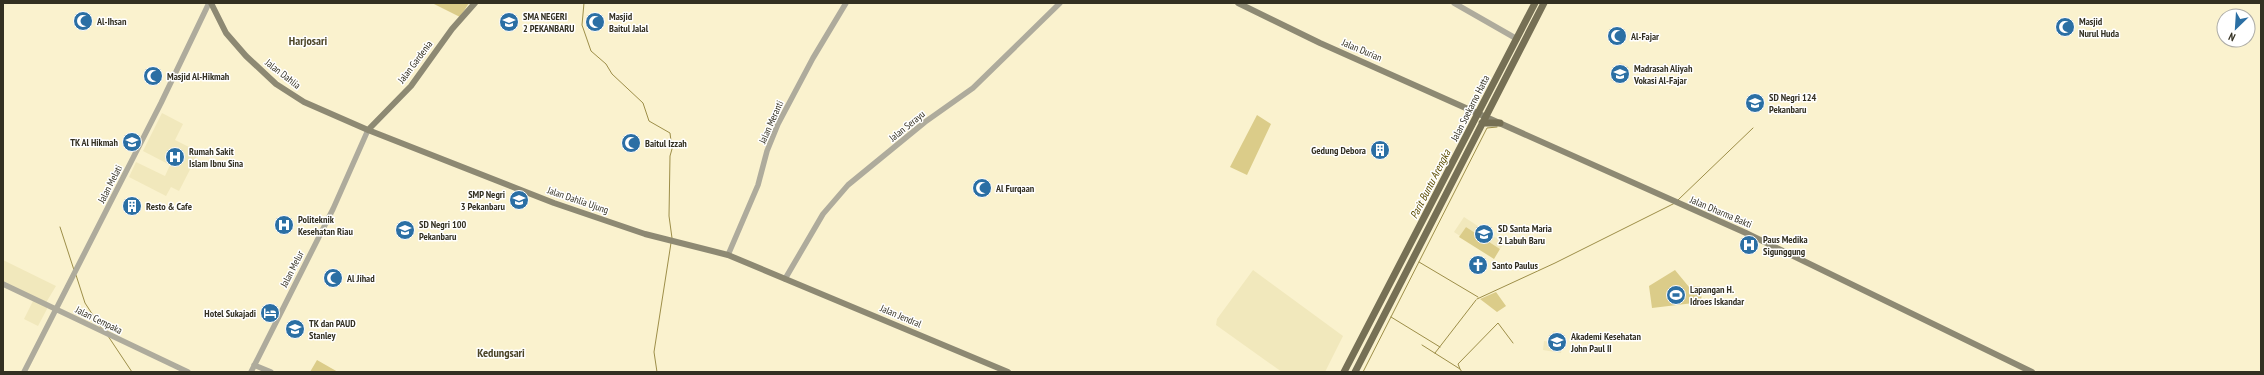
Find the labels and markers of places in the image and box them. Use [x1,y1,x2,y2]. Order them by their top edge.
mosque icon: Al-Ihsan [72,10,94,32]
place label: SMA NEGERI 2 PEKANBARU [523,10,574,35]
place label: Masjid Baitul Jalal [609,10,649,35]
school or university icon: SMA NEGERI 2 PEKANBARU [498,11,520,33]
mosque icon: Masjid Baitul Jalal [584,11,606,33]
place label: Al-Ihsan [96,15,127,28]
place label: Masjid Nurul Huda [2079,15,2119,40]
mosque icon: Masjid Nurul Huda [2054,16,2076,38]
mosque icon: Al-Fajar [1606,25,1628,47]
place label: Al-Fajar [1630,30,1659,43]
place label: Madrasah Aliyah Vokasi Al-Fajar [1633,62,1693,87]
school or university icon: Madrasah Aliyah Vokasi Al-Fajar [1609,63,1631,85]
mosque icon: Masjid Al-Hikmah [142,65,164,87]
place label: Masjid Al-Hikmah [167,70,230,83]
place label: SD Negri 124 Pekanbaru [1769,91,1817,116]
school or university icon: SD Negri 124 Pekanbaru [1744,92,1766,114]
school or university icon: TK Al Hikmah [121,131,143,153]
mosque icon: Baitul Izzah [620,132,642,154]
place label: TK Al Hikmah [70,136,118,149]
place label: Baitul Izzah [645,137,687,150]
building icon: Gedung Debora [1369,139,1391,161]
place label: Gedung Debora [1311,144,1366,157]
place label: Rumah Sakit Islam Ibnu Sina [189,145,243,170]
hospital icon: Rumah Sakit Islam Ibnu Sina [164,146,186,168]
mosque icon: Al Furqaan [971,177,993,199]
place label: Al Furqaan [995,182,1035,195]
place label: SMP Negri 3 Pekanbaru [461,188,506,213]
school or university icon: SMP Negri 3 Pekanbaru [508,189,530,211]
building icon: Resto & Cafe [121,195,143,217]
place label: Resto & Cafe [146,200,192,213]
place label: Politeknik Kesehatan Riau [298,213,353,238]
hospital icon: Politeknik Kesehatan Riau [273,214,295,236]
place label: SD Negri 100 Pekanbaru [419,218,467,243]
school or university icon: SD Negri 100 Pekanbaru [394,219,416,241]
place label: SD Santa Maria 2 Labuh Baru [1498,222,1552,247]
school or university icon: SD Santa Maria 2 Labuh Baru [1473,223,1495,245]
place label: Paus Medika Sigunggung [1763,233,1808,258]
hospital icon: Paus Medika Sigunggung [1738,234,1760,256]
church icon: Santo Paulus [1467,254,1489,276]
place label: Santo Paulus [1492,259,1538,272]
mosque icon: Al Jihad [322,267,344,289]
place label: Al Jihad [346,272,375,285]
place label: Lapangan H. Idroes Iskandar [1690,283,1744,308]
sports icon: Lapangan H. Idroes Iskandar [1665,284,1687,306]
hotel icon: Hotel Sukajadi [259,302,281,324]
place label: Hotel Sukajadi [204,307,256,320]
place label: TK dan PAUD Stanley [309,317,356,342]
school or university icon: TK dan PAUD Stanley [284,318,306,340]
place label: Akademi Kesehatan John Paul II [1570,330,1641,355]
school or university icon: Akademi Kesehatan John Paul II [1546,331,1568,353]

